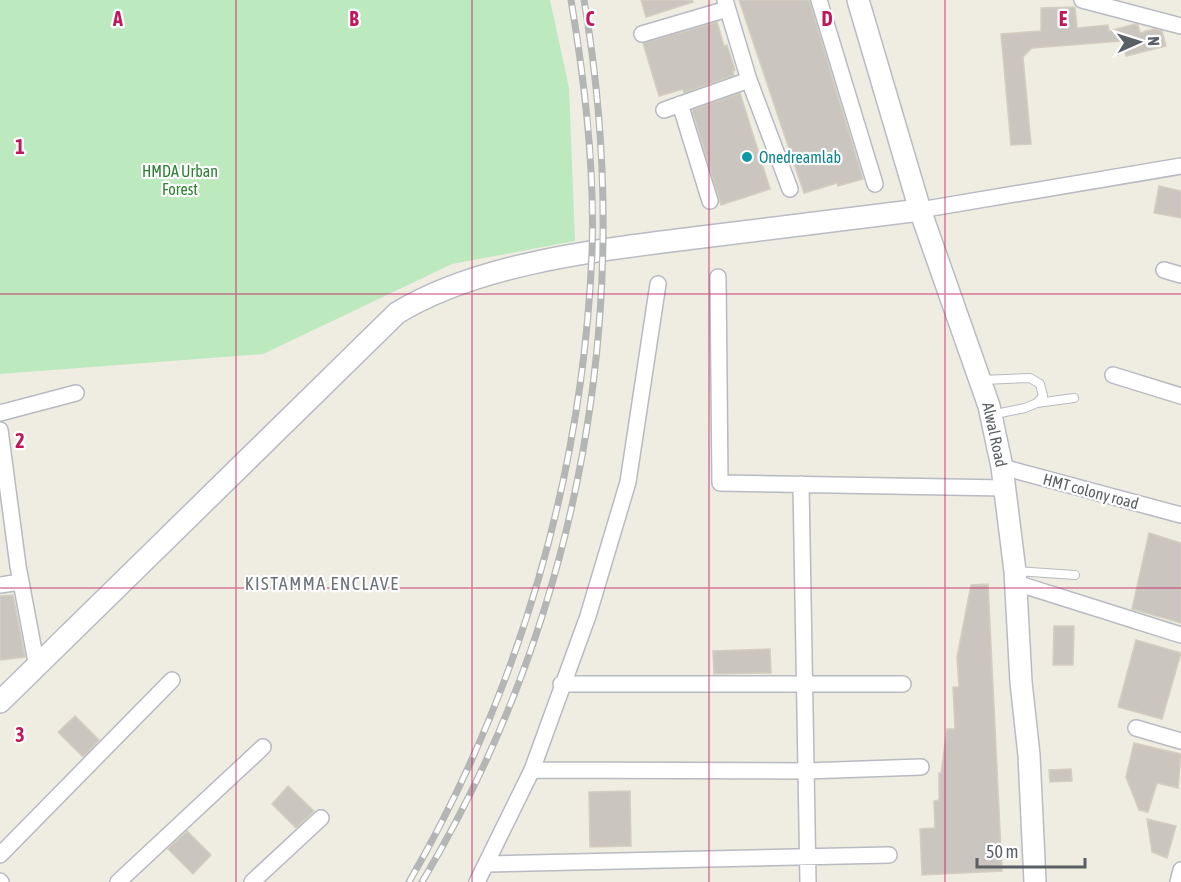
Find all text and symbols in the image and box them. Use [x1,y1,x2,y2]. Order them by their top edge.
text: A [112,7,123,30]
text: B [349,7,359,30]
text: C [586,7,595,30]
text: D [821,7,833,30]
text: E [1059,7,1068,30]
north arrow [1109,12,1169,72]
text: N [1145,36,1163,46]
text: 1 [15,135,25,158]
place label: Onedreamlab [759,148,841,166]
marker: Onedreamlab [740,150,754,164]
park label: HMDA Urban Forest [142,162,218,198]
street label: Alwal Road [979,401,1011,469]
text: 2 [15,429,25,452]
street label: HMT colony road [1041,470,1141,513]
district label: KISTAMMA ENCLAVE [245,573,399,594]
text: 3 [15,723,25,746]
scale bar [977,831,1085,869]
text: 50 m [986,841,1018,862]

